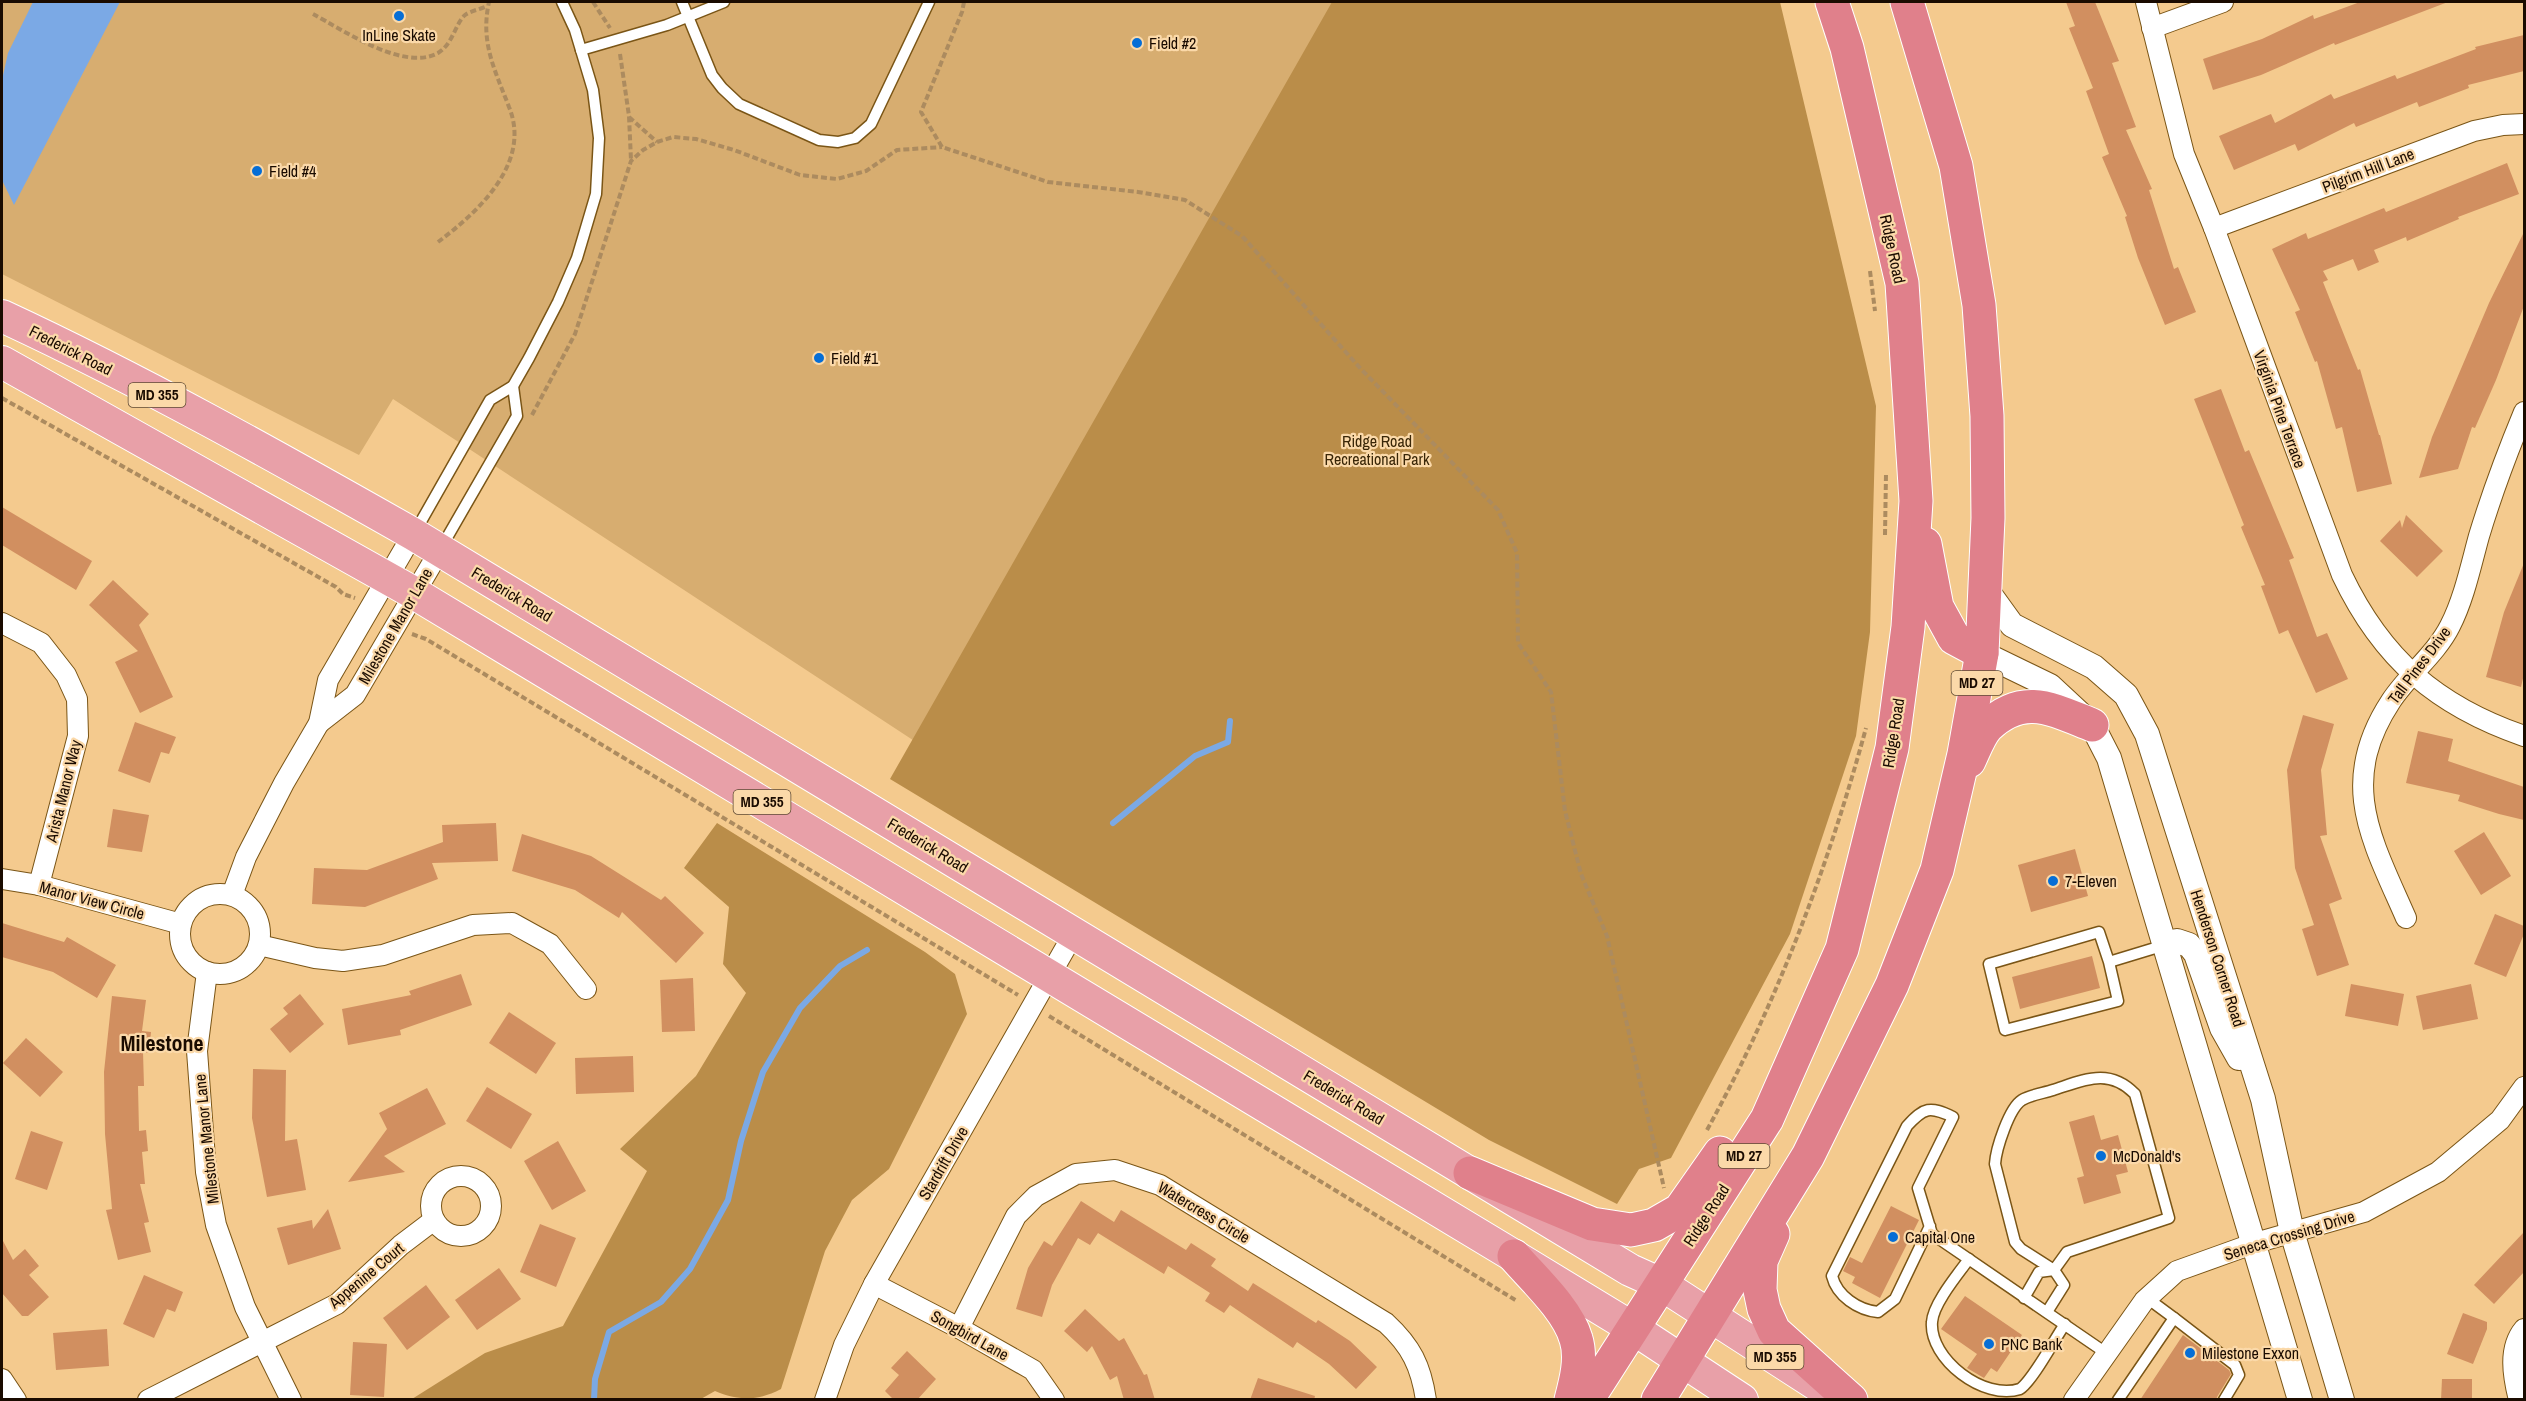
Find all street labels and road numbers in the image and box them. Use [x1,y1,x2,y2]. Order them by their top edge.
street label: Pilgrim Hill Lane [2319,142,2417,198]
street label: Ridge Road [1875,212,1911,286]
street label: Frederick Road [26,320,116,380]
street label: Virginia Pine Terrace [2249,347,2311,471]
road number: MD 355 [128,383,186,407]
street label: Frederick Road [468,561,556,627]
street label: Milestone Manor Lane [353,564,437,688]
street label: Tall Pines Drive [2382,622,2456,708]
road number: MD 27 [1952,671,2002,695]
street label: Ridge Road [1877,697,1909,769]
street label: Arista Manor Way [39,737,86,845]
road number: MD 355 [734,790,790,814]
street label: Frederick Road [884,812,972,878]
street label: Manor View Circle [37,875,147,925]
street label: Henderson Corner Road [2185,887,2251,1029]
street label: Frederick Road [1300,1064,1388,1130]
street label: Milestone Manor Lane [188,1073,224,1205]
street label: Stardrift Drive [913,1122,973,1204]
road number: MD 27 [1718,1144,1770,1168]
street label: Watercress Circle [1154,1176,1254,1248]
street label: Ridge Road [1678,1180,1734,1250]
street label: Seneca Crossing Drive [2221,1205,2357,1265]
street label: Appenine Court [323,1237,409,1314]
street label: Songbird Lane [927,1305,1013,1365]
road number: MD 355 [1746,1345,1804,1369]

